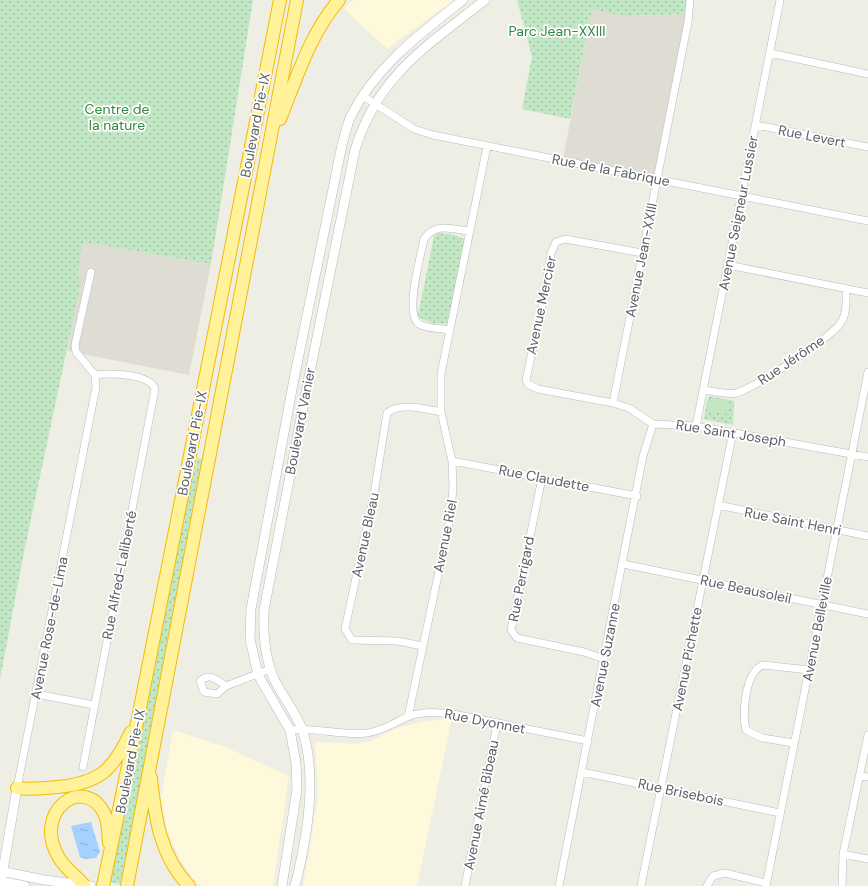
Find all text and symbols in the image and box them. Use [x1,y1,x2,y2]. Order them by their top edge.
park label: Parc Jean-XXIII [509,22,605,40]
street label: Boulevard Pie-IX [236,71,274,179]
park label: Centre de la nature [85,100,149,134]
street label: Rue Levert [777,121,847,151]
street label: Avenue Seigneur Lussier [714,134,762,292]
street label: Rue de la Fabrique [551,150,671,190]
street label: Avenue Jean-XXIII [621,201,661,319]
street label: Avenue Mercier [522,254,560,356]
street label: Rue Jérôme [754,331,828,389]
street label: Boulevard Vanier [281,366,319,476]
street label: Boulevard Pie-IX [173,389,211,497]
street label: Rue Saint Joseph [675,415,787,451]
street label: Rue Claudette [497,460,591,496]
street label: Avenue Bleau [347,491,383,579]
street label: Avenue Riel [429,498,461,574]
street label: Rue Saint Henri [743,503,843,539]
street label: Rue Alfred-Laliberté [98,509,140,641]
street label: Rue Perrigard [504,535,538,623]
street label: Avenue Rose-de-Lima [26,555,72,701]
street label: Rue Beausoleil [699,571,793,607]
street label: Avenue Belleville [798,575,836,683]
street label: Avenue Suzanne [586,601,624,708]
street label: Avenue Pichette [668,606,706,712]
street label: Rue Dyonnet [443,704,527,738]
street label: Boulevard Pie-IX [111,707,149,815]
street label: Avenue Aimé Bibeau [460,738,502,872]
street label: Rue Brisebois [636,774,726,810]

